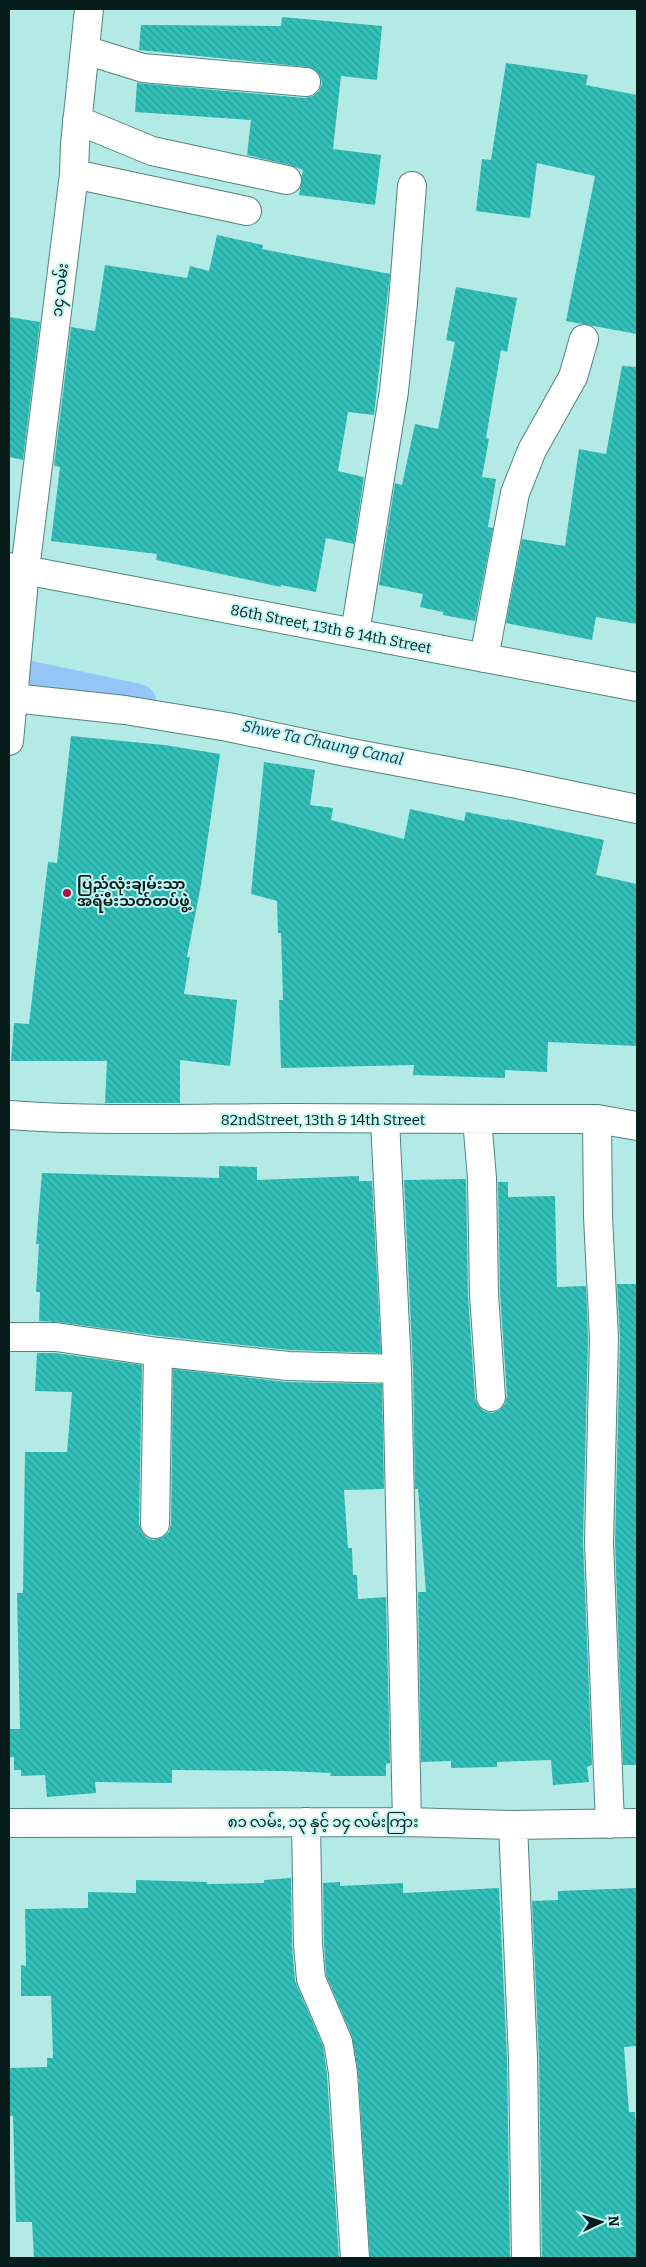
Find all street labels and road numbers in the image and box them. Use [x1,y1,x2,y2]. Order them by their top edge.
street label: ၁၄ လမ်း [47,262,75,318]
street label: 86th Street, 13th & 14th Street [229,601,434,657]
street label: 82ndStreet, 13th & 14th Street [221,1111,426,1129]
street label: ၈၁ လမ်း, ၁၃ နှင့် ၁၄ လမ်းကြား [228,1812,418,1834]

